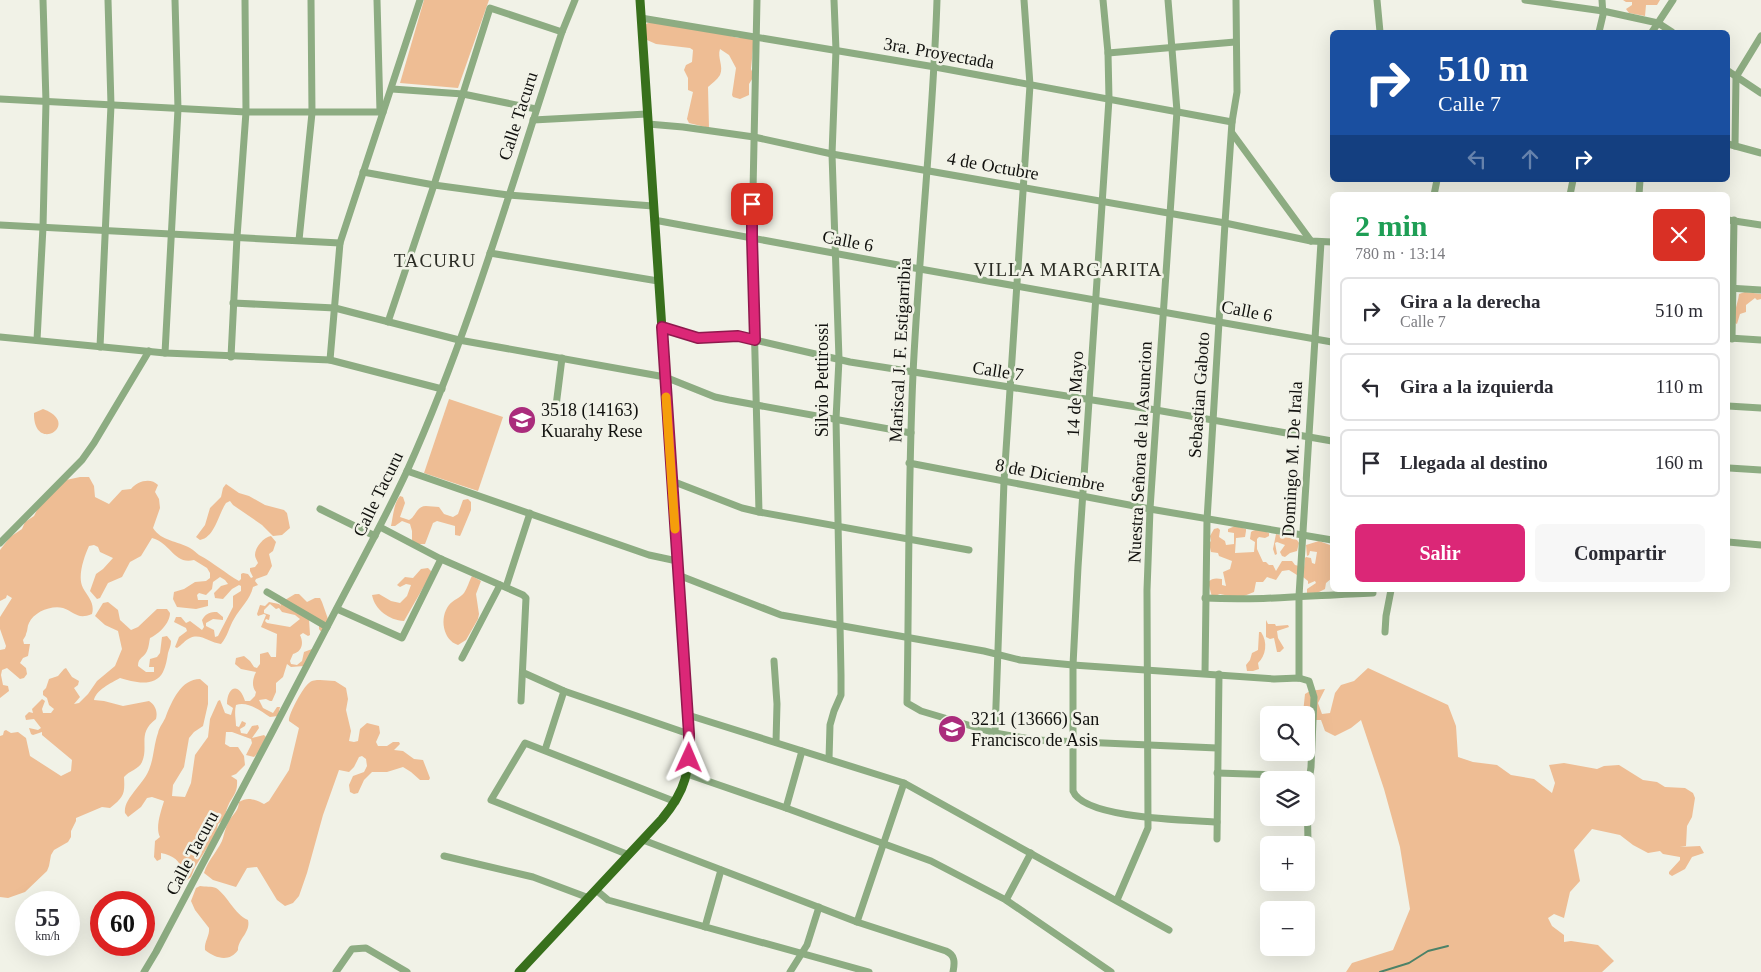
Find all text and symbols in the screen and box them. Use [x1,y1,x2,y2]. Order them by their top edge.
street label: 3ra. Proyectada [882,33,996,73]
icon: right [1355,50,1420,115]
text: 510 m [1438,50,1528,89]
street label: Calle Tacuru [494,69,542,163]
text: Calle 7 [1438,91,1501,116]
icon: left [1463,145,1491,173]
icon: ahead [1516,145,1544,173]
icon: right [1569,145,1597,173]
street label: 4 de Octubre [945,148,1041,184]
pin [731,183,773,225]
icon: arrive [738,190,766,218]
text: 2 min [1355,209,1428,242]
button: close [1653,209,1705,261]
street label: Calle 6 [821,226,875,256]
text: 780 m · 13:14 [1355,245,1445,262]
district label: TACURU [394,250,476,271]
street label: Mariscal J. F. Estigarribia [885,257,915,443]
district label: VILLA MARGARITA [973,259,1163,280]
text: Gira a la derecha [1400,291,1541,312]
street label: Calle 6 [1220,296,1274,326]
icon: right [1357,297,1385,325]
text: 510 m [1655,300,1703,321]
text: Calle 7 [1400,313,1446,330]
street label: Silvio Pettirossi [812,323,832,437]
street label: Sebastian Gaboto [1185,331,1213,459]
street label: Nuestra Señora de la Asuncion [1124,341,1156,563]
street label: 14 de Mayo [1063,351,1087,437]
street label: Calle 7 [971,357,1025,385]
icon: left [1357,373,1385,401]
text: Gira a la izquierda [1400,376,1554,397]
text: 110 m [1656,376,1703,397]
street label: Domingo M. De Irala [1278,381,1306,537]
place label: 3518 (14163) Kuarahy Rese [541,400,642,441]
school or university icon: 3518 (14163) Kuarahy Rese [507,405,537,435]
street label: Calle Tacuru [349,448,407,540]
icon: arrive [1357,449,1385,477]
text: Llegada al destino [1400,452,1548,473]
text: 160 m [1655,452,1703,473]
street label: 8 de Diciembre [994,455,1106,495]
button: Salir [1355,524,1525,582]
button: Compartir [1535,524,1705,582]
map controls [1260,706,1315,956]
button: search [1260,706,1315,761]
place label: 3211 (13666) San Francisco de Asis [971,709,1099,750]
school or university icon: 3211 (13666) San Francisco de Asis [937,714,967,744]
position arrow [662,731,714,783]
button: layers [1260,771,1315,826]
street label: Calle Tacuru [162,808,222,898]
button: + [1260,836,1315,891]
speed limit sign: 60 [90,891,155,956]
button: − [1260,901,1315,956]
text: 55 [35,904,60,931]
text: km/h [35,929,60,943]

